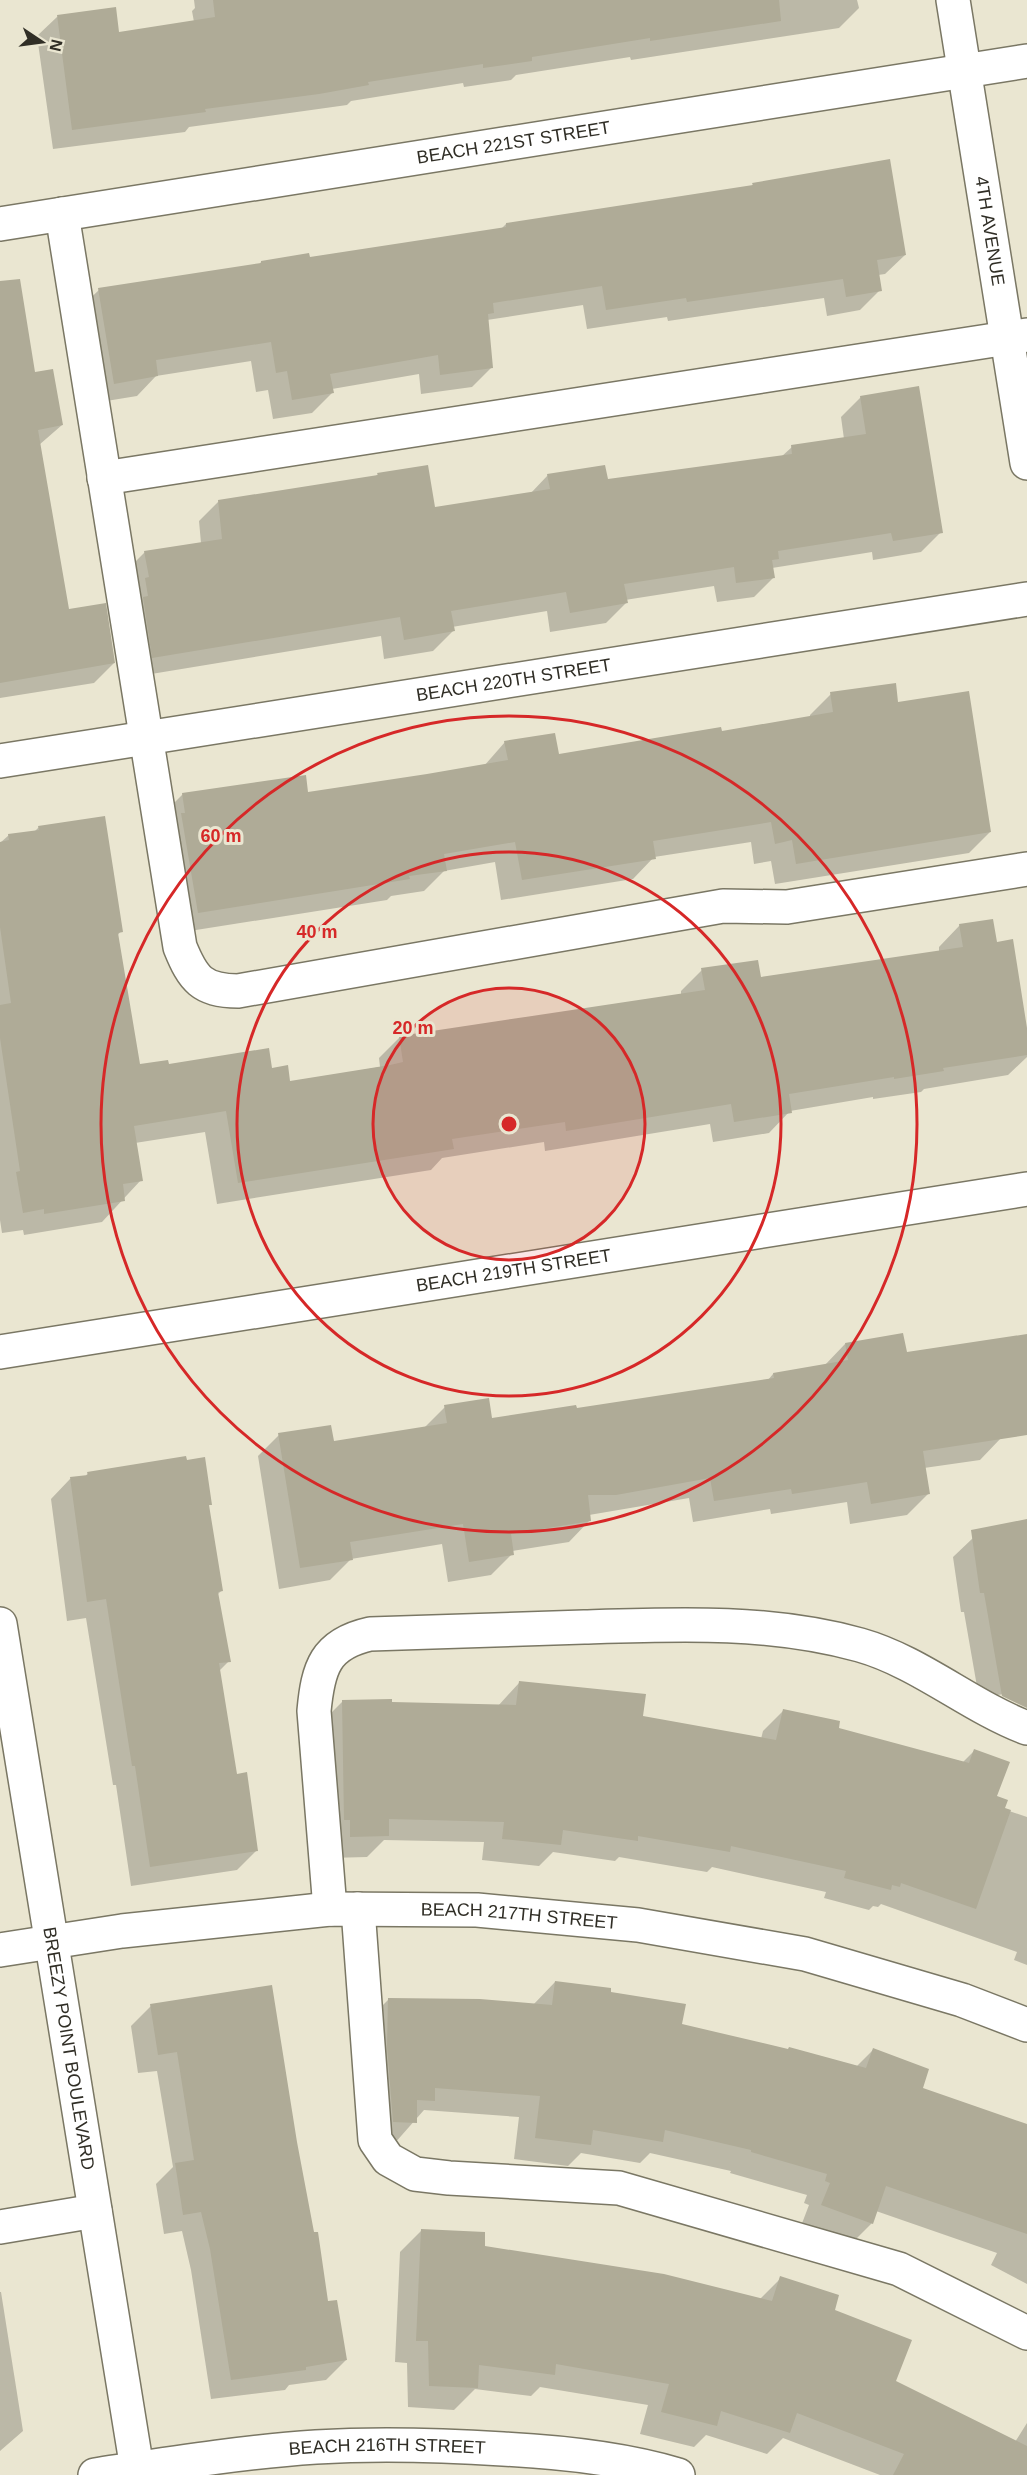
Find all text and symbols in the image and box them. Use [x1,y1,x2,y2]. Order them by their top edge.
north arrow [12,12,72,72]
text: N [47,38,66,53]
street label: BEACH 221ST STREET [415,117,612,168]
street label: 4TH AVENUE [971,175,1009,287]
street label: BEACH 220TH STREET [415,655,613,705]
text: 60 m [200,826,242,846]
text: 40 m [296,922,338,942]
text: 20 m [392,1018,434,1038]
centre of rings [499,1114,519,1134]
street label: BEACH 219TH STREET [415,1245,613,1296]
street label: BEACH 217TH STREET [421,1900,618,1933]
street label: BREEZY POINT BOULEVARD [39,1925,98,2172]
street label: BEACH 216TH STREET [288,2435,486,2459]

